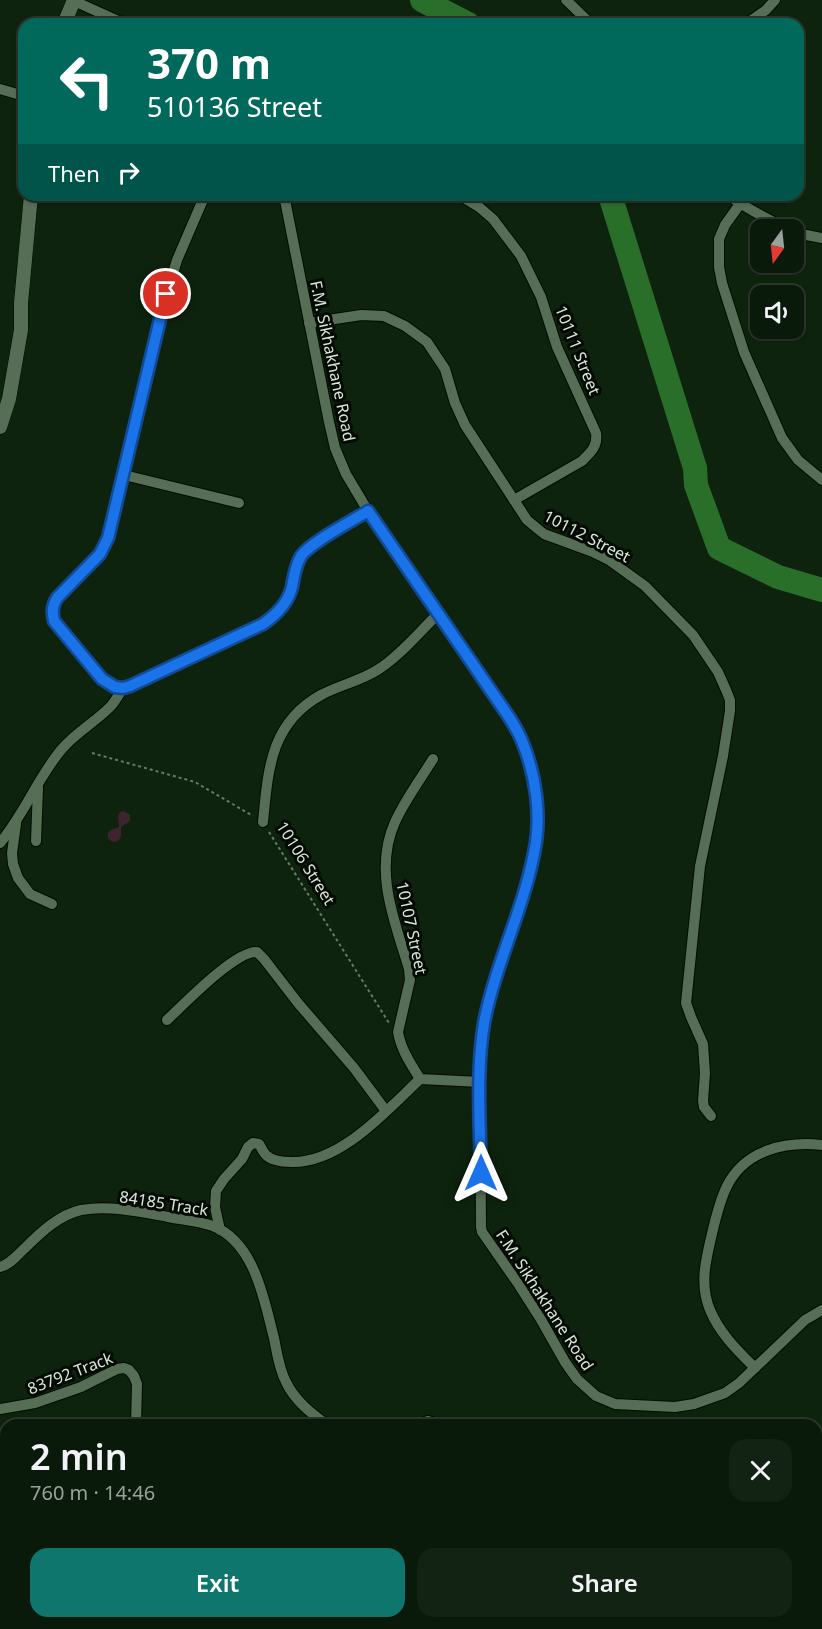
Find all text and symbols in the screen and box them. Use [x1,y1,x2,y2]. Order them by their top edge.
text: 370 m [147,34,271,91]
icon: left [48,42,126,120]
text: 510136 Street [147,88,322,125]
icon: right [112,156,145,189]
text: Then [48,158,100,188]
north arrow [750,219,804,273]
map controls [750,219,804,339]
pin [140,268,191,319]
icon: arrive [149,277,182,310]
street label: F.M. Sikhakhane Road [305,279,361,443]
button: sound [750,285,804,339]
street label: 10111 Street [550,302,606,398]
street label: 10112 Street [540,505,634,567]
street label: 10106 Street [272,817,341,909]
street label: 10107 Street [391,879,433,977]
position arrow [449,1141,513,1205]
street label: 84185 Track [118,1185,210,1221]
street label: F.M. Sikhakhane Road [491,1225,599,1375]
street label: 83792 Track [24,1347,116,1399]
text: 2 min [30,1432,128,1481]
button: close [729,1439,792,1502]
text: 760 m · 14:46 [30,1479,155,1506]
button: Exit [30,1548,405,1617]
button: Share [417,1548,792,1617]

